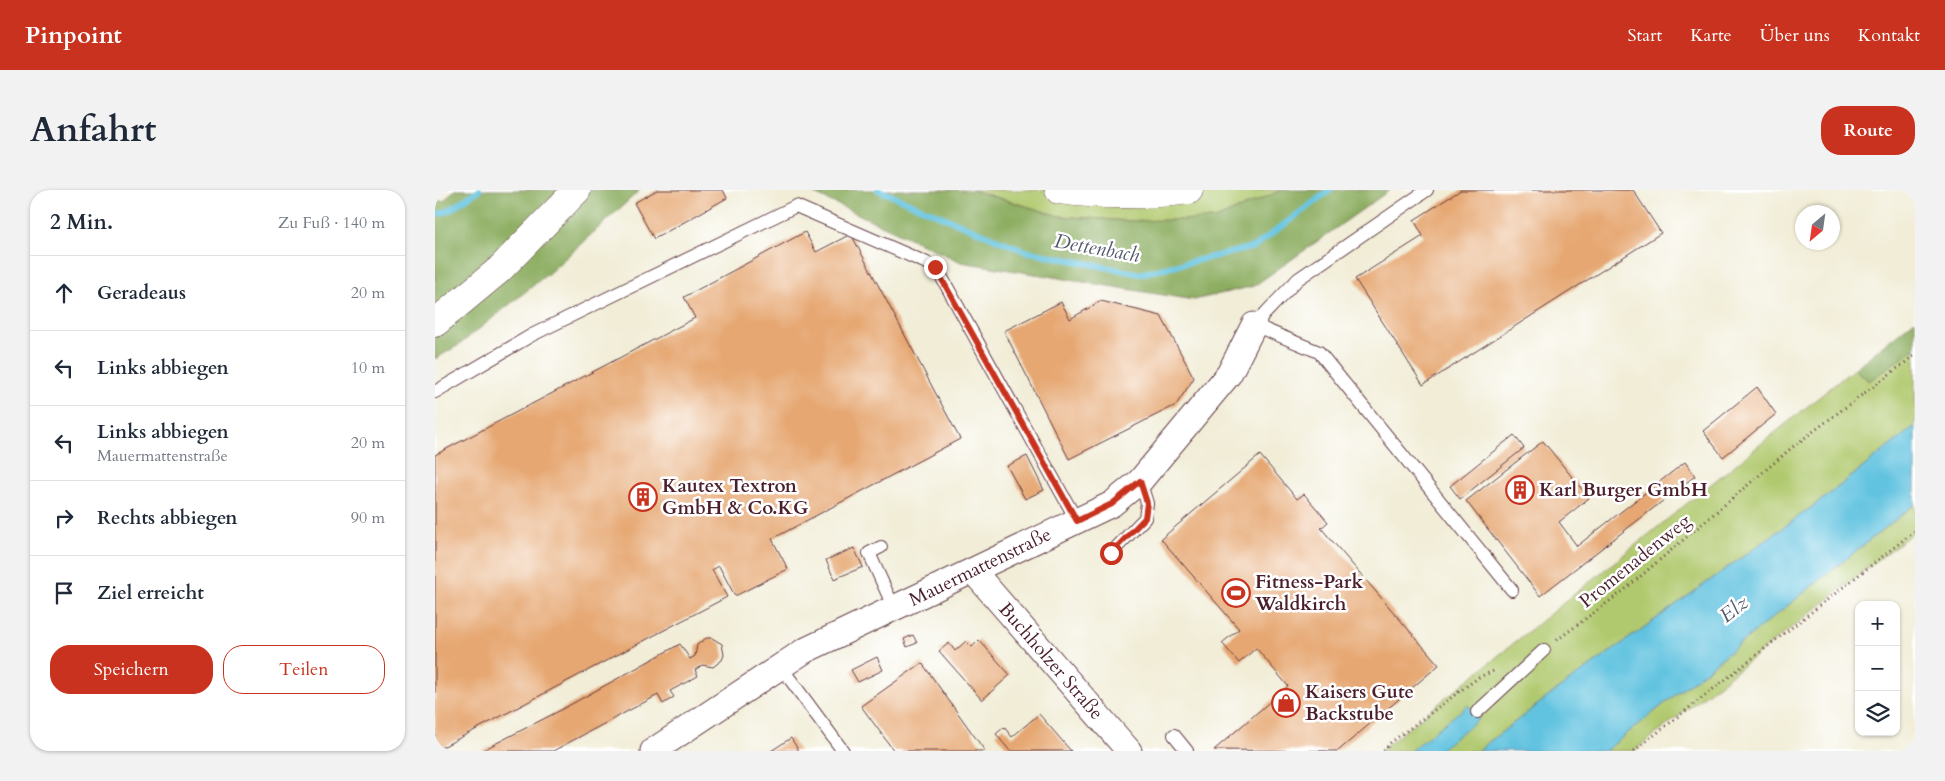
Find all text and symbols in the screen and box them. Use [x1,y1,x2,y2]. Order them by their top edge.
text: Pinpoint [25,19,122,52]
text: Start [1627,23,1662,48]
text: Karte [1690,23,1732,48]
text: Über uns [1760,23,1830,48]
text: Kontakt [1858,23,1920,48]
text: Anfahrt [30,106,156,154]
button: Route [1821,106,1915,155]
north arrow [1795,205,1840,250]
text: 2 Min. [50,208,113,237]
text: Zu Fuß · 140 m [278,212,385,234]
water label: Dettenbach [1052,227,1142,269]
route end [924,256,947,279]
icon: ahead [50,279,78,307]
text: Geradeaus [97,280,186,306]
text: 20 m [351,282,385,304]
icon: left [50,354,78,382]
text: Links abbiegen [97,355,229,381]
text: 10 m [351,357,385,379]
text: Links abbiegen [97,419,229,445]
icon: left [50,429,78,457]
text: 20 m [351,432,385,454]
text: Mauermattenstraße [97,445,228,467]
place label: Kautex Textron GmbH & Co.KG [662,473,808,521]
building icon: Karl Burger GmbH [1505,475,1535,505]
place label: Karl Burger GmbH [1539,477,1708,503]
building icon: Kautex Textron GmbH & Co.KG [628,482,658,512]
icon: right [50,504,78,532]
text: Rechts abbiegen [97,505,238,531]
text: 90 m [351,507,385,529]
street label: Promenadenweg [1574,508,1696,614]
street label: Mauermattenstraße [905,521,1055,613]
route start [1100,542,1123,565]
place label: Fitness-Park Waldkirch [1254,569,1363,617]
sports icon: Fitness-Park Waldkirch [1221,578,1251,608]
icon: arrive [50,579,78,607]
text: Ziel erreicht [97,580,204,606]
water label: Elz [1714,589,1755,629]
street label: Buchholzer Straße [993,597,1109,725]
map controls [1855,601,1900,736]
button: + [1855,601,1900,646]
button: Speichern [50,645,213,694]
button: Teilen [223,645,385,694]
button: − [1855,646,1900,691]
place label: Kaisers Gute Backstube [1305,679,1414,727]
shop icon: Kaisers Gute Backstube [1271,688,1301,718]
button: layers [1855,691,1900,736]

